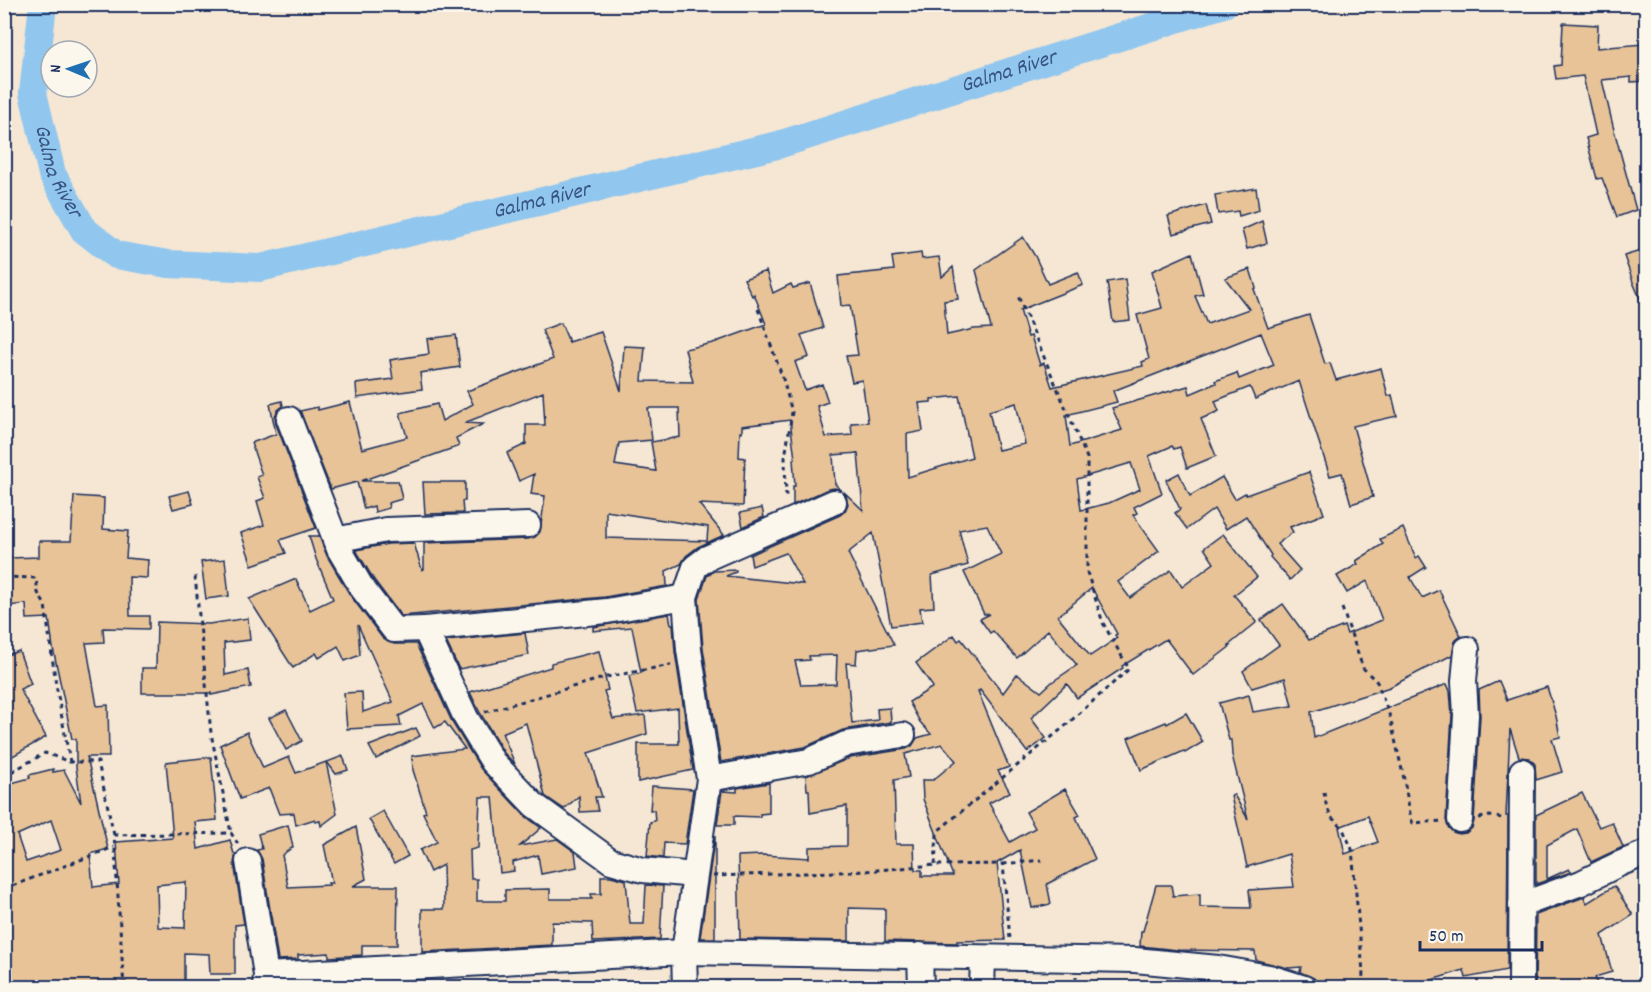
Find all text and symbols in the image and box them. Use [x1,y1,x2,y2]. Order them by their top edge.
north arrow [39,39,99,99]
water label: Galma River [957,42,1063,102]
text: N [45,64,68,73]
water label: Galma River [25,122,91,226]
water label: Galma River [490,174,596,228]
scale bar [1420,914,1542,952]
text: 50 m [1429,925,1464,950]

